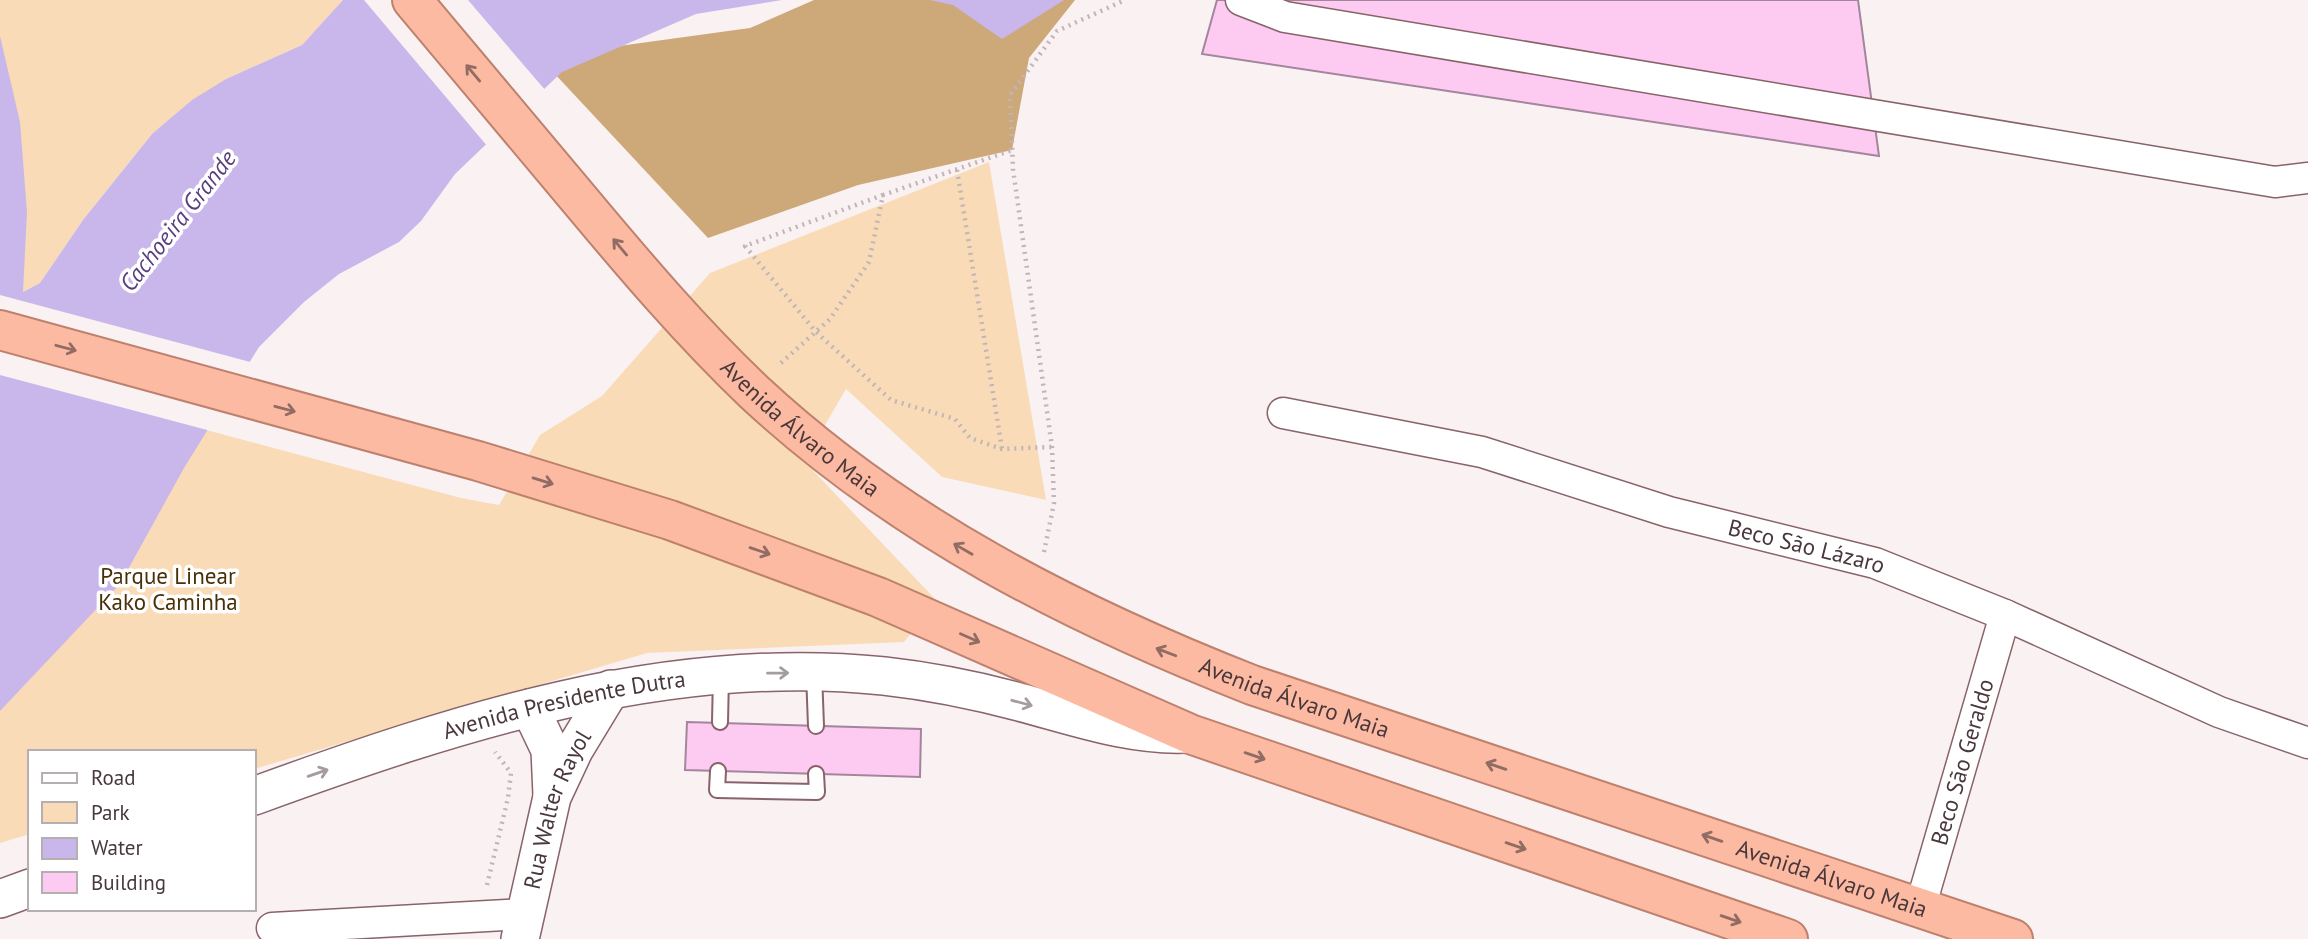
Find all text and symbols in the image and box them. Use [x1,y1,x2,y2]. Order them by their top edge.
one-way arrow [465,65,481,83]
water label: Cachoeira Grande [113,144,243,298]
one-way arrow [612,239,628,257]
one-way arrow [55,343,77,356]
street label: Avenida Álvaro Maia [715,353,886,503]
one-way arrow [274,403,296,416]
one-way arrow [532,476,554,489]
street label: Beco São Lázaro [1725,512,1890,580]
one-way arrow [953,542,974,555]
one-way arrow [748,546,770,558]
park label: Parque Linear Kako Caminha [98,561,238,616]
one-way arrow [959,632,980,645]
one-way arrow [1155,644,1177,657]
street label: Avenida Álvaro Maia [1195,650,1393,744]
street label: Avenida Presidente Dutra [439,664,687,745]
one-way arrow [766,667,789,680]
street label: Beco São Geraldo [1924,675,2000,848]
one-way arrow [1010,697,1033,710]
street label: Rua Walter Rayol [517,724,597,892]
legend [28,750,256,911]
one-way arrow [1243,751,1265,763]
one-way arrow [1486,759,1508,771]
text: Road [91,764,135,791]
one-way arrow [307,766,329,779]
text: Park [91,799,130,826]
one-way arrow [1702,831,1724,844]
street label: Avenida Álvaro Maia [1733,833,1931,923]
text: Water [91,834,143,861]
one-way arrow [1505,840,1527,853]
text: Building [91,869,166,896]
one-way arrow [1720,914,1742,926]

